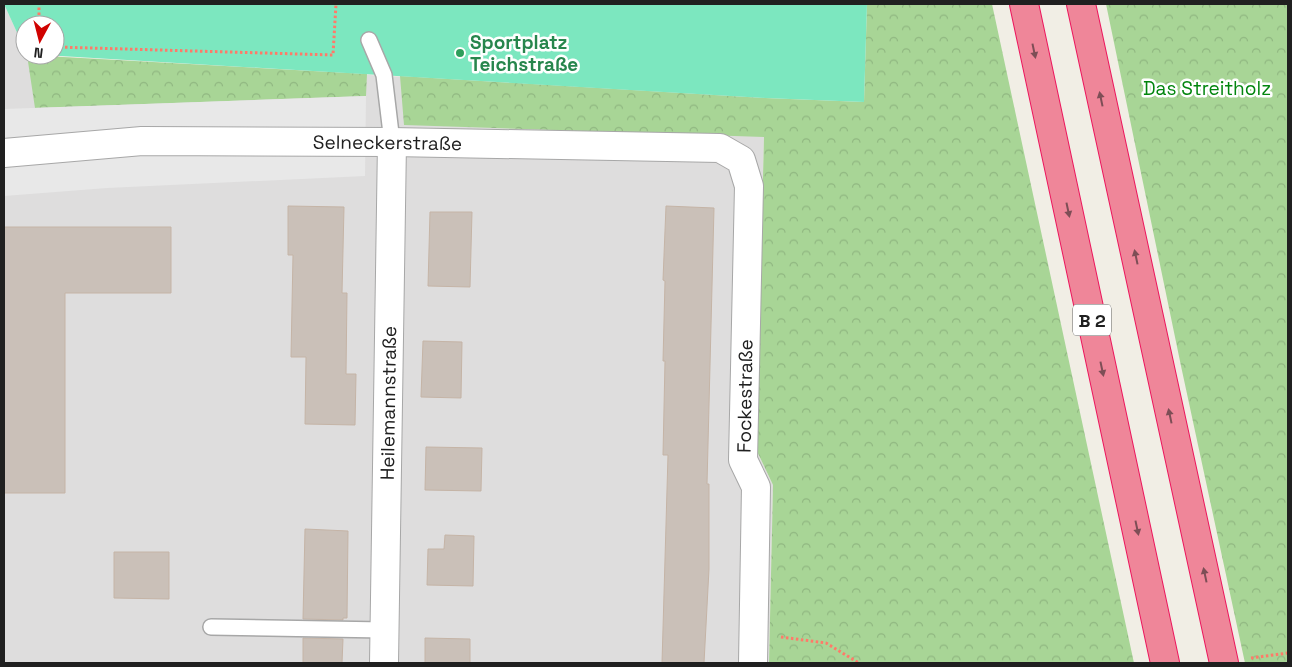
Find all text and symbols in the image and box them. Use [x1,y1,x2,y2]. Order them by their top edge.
north arrow [15,15,65,65]
place label: Sportplatz Teichstraße [470,30,578,77]
text: N [33,43,44,62]
one-way arrow [1030,44,1038,59]
marker: Sportplatz Teichstraße [454,47,466,59]
park label: Das Streitholz [1143,76,1271,101]
one-way arrow [1097,90,1105,106]
street label: Selneckerstraße [313,129,462,156]
one-way arrow [1064,203,1072,218]
one-way arrow [1132,250,1140,265]
road number: B 2 [1073,304,1111,336]
street label: Heilemannstraße [374,326,402,480]
street label: Fockestraße [732,339,758,453]
one-way arrow [1098,362,1106,377]
one-way arrow [1166,409,1174,424]
one-way arrow [1133,520,1141,536]
one-way arrow [1201,568,1209,583]

